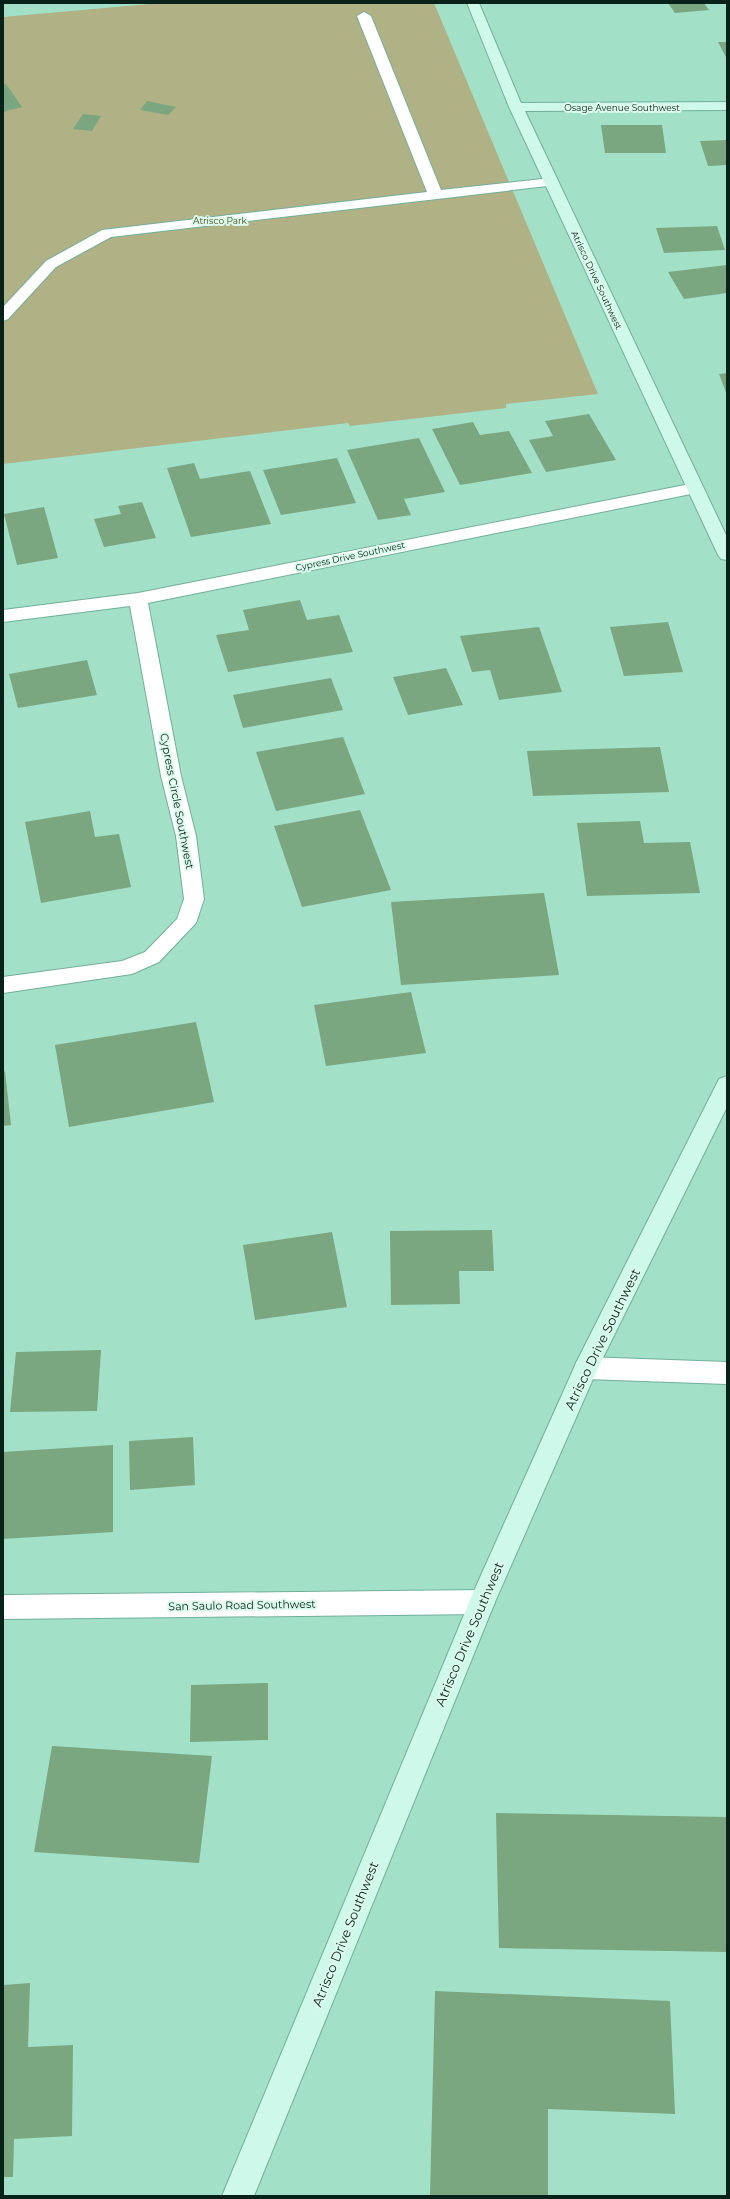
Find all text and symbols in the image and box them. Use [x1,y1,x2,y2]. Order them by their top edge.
street label: Osage Avenue Southwest [564,102,680,113]
park label: Atrisco Park [193,215,248,226]
street label: Atrisco Drive Southwest [569,229,625,331]
street label: Cypress Drive Southwest [294,539,406,573]
street label: Cypress Circle Southwest [157,732,197,871]
street label: Atrisco Drive Southwest [561,1266,643,1412]
street label: Atrisco Drive Southwest [431,1559,507,1709]
street label: San Saulo Road Southwest [168,1597,316,1613]
street label: Atrisco Drive Southwest [309,1859,381,2009]

